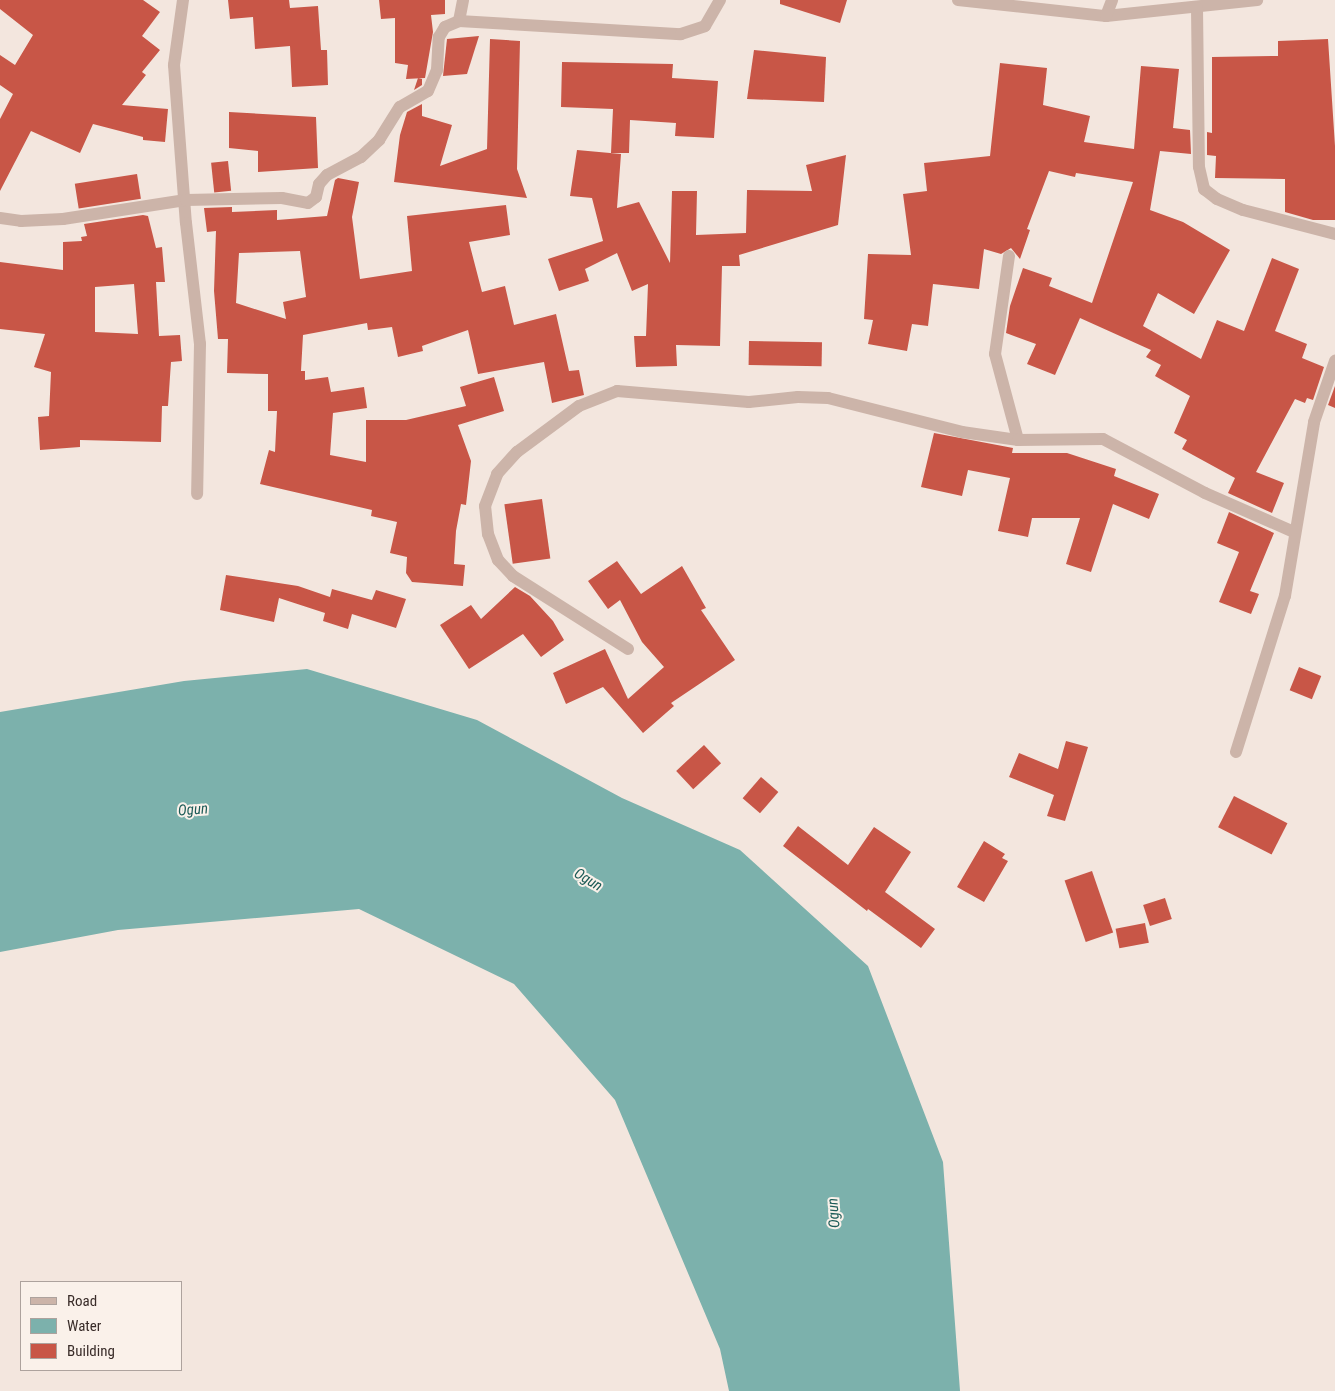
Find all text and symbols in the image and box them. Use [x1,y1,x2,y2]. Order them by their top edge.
water label: Ogun [177,800,209,820]
water label: Ogun [571,865,605,895]
water label: Ogun [824,1197,844,1229]
legend [20,1281,182,1371]
text: Road [67,1292,97,1310]
text: Water [67,1317,101,1335]
text: Building [67,1342,115,1360]

